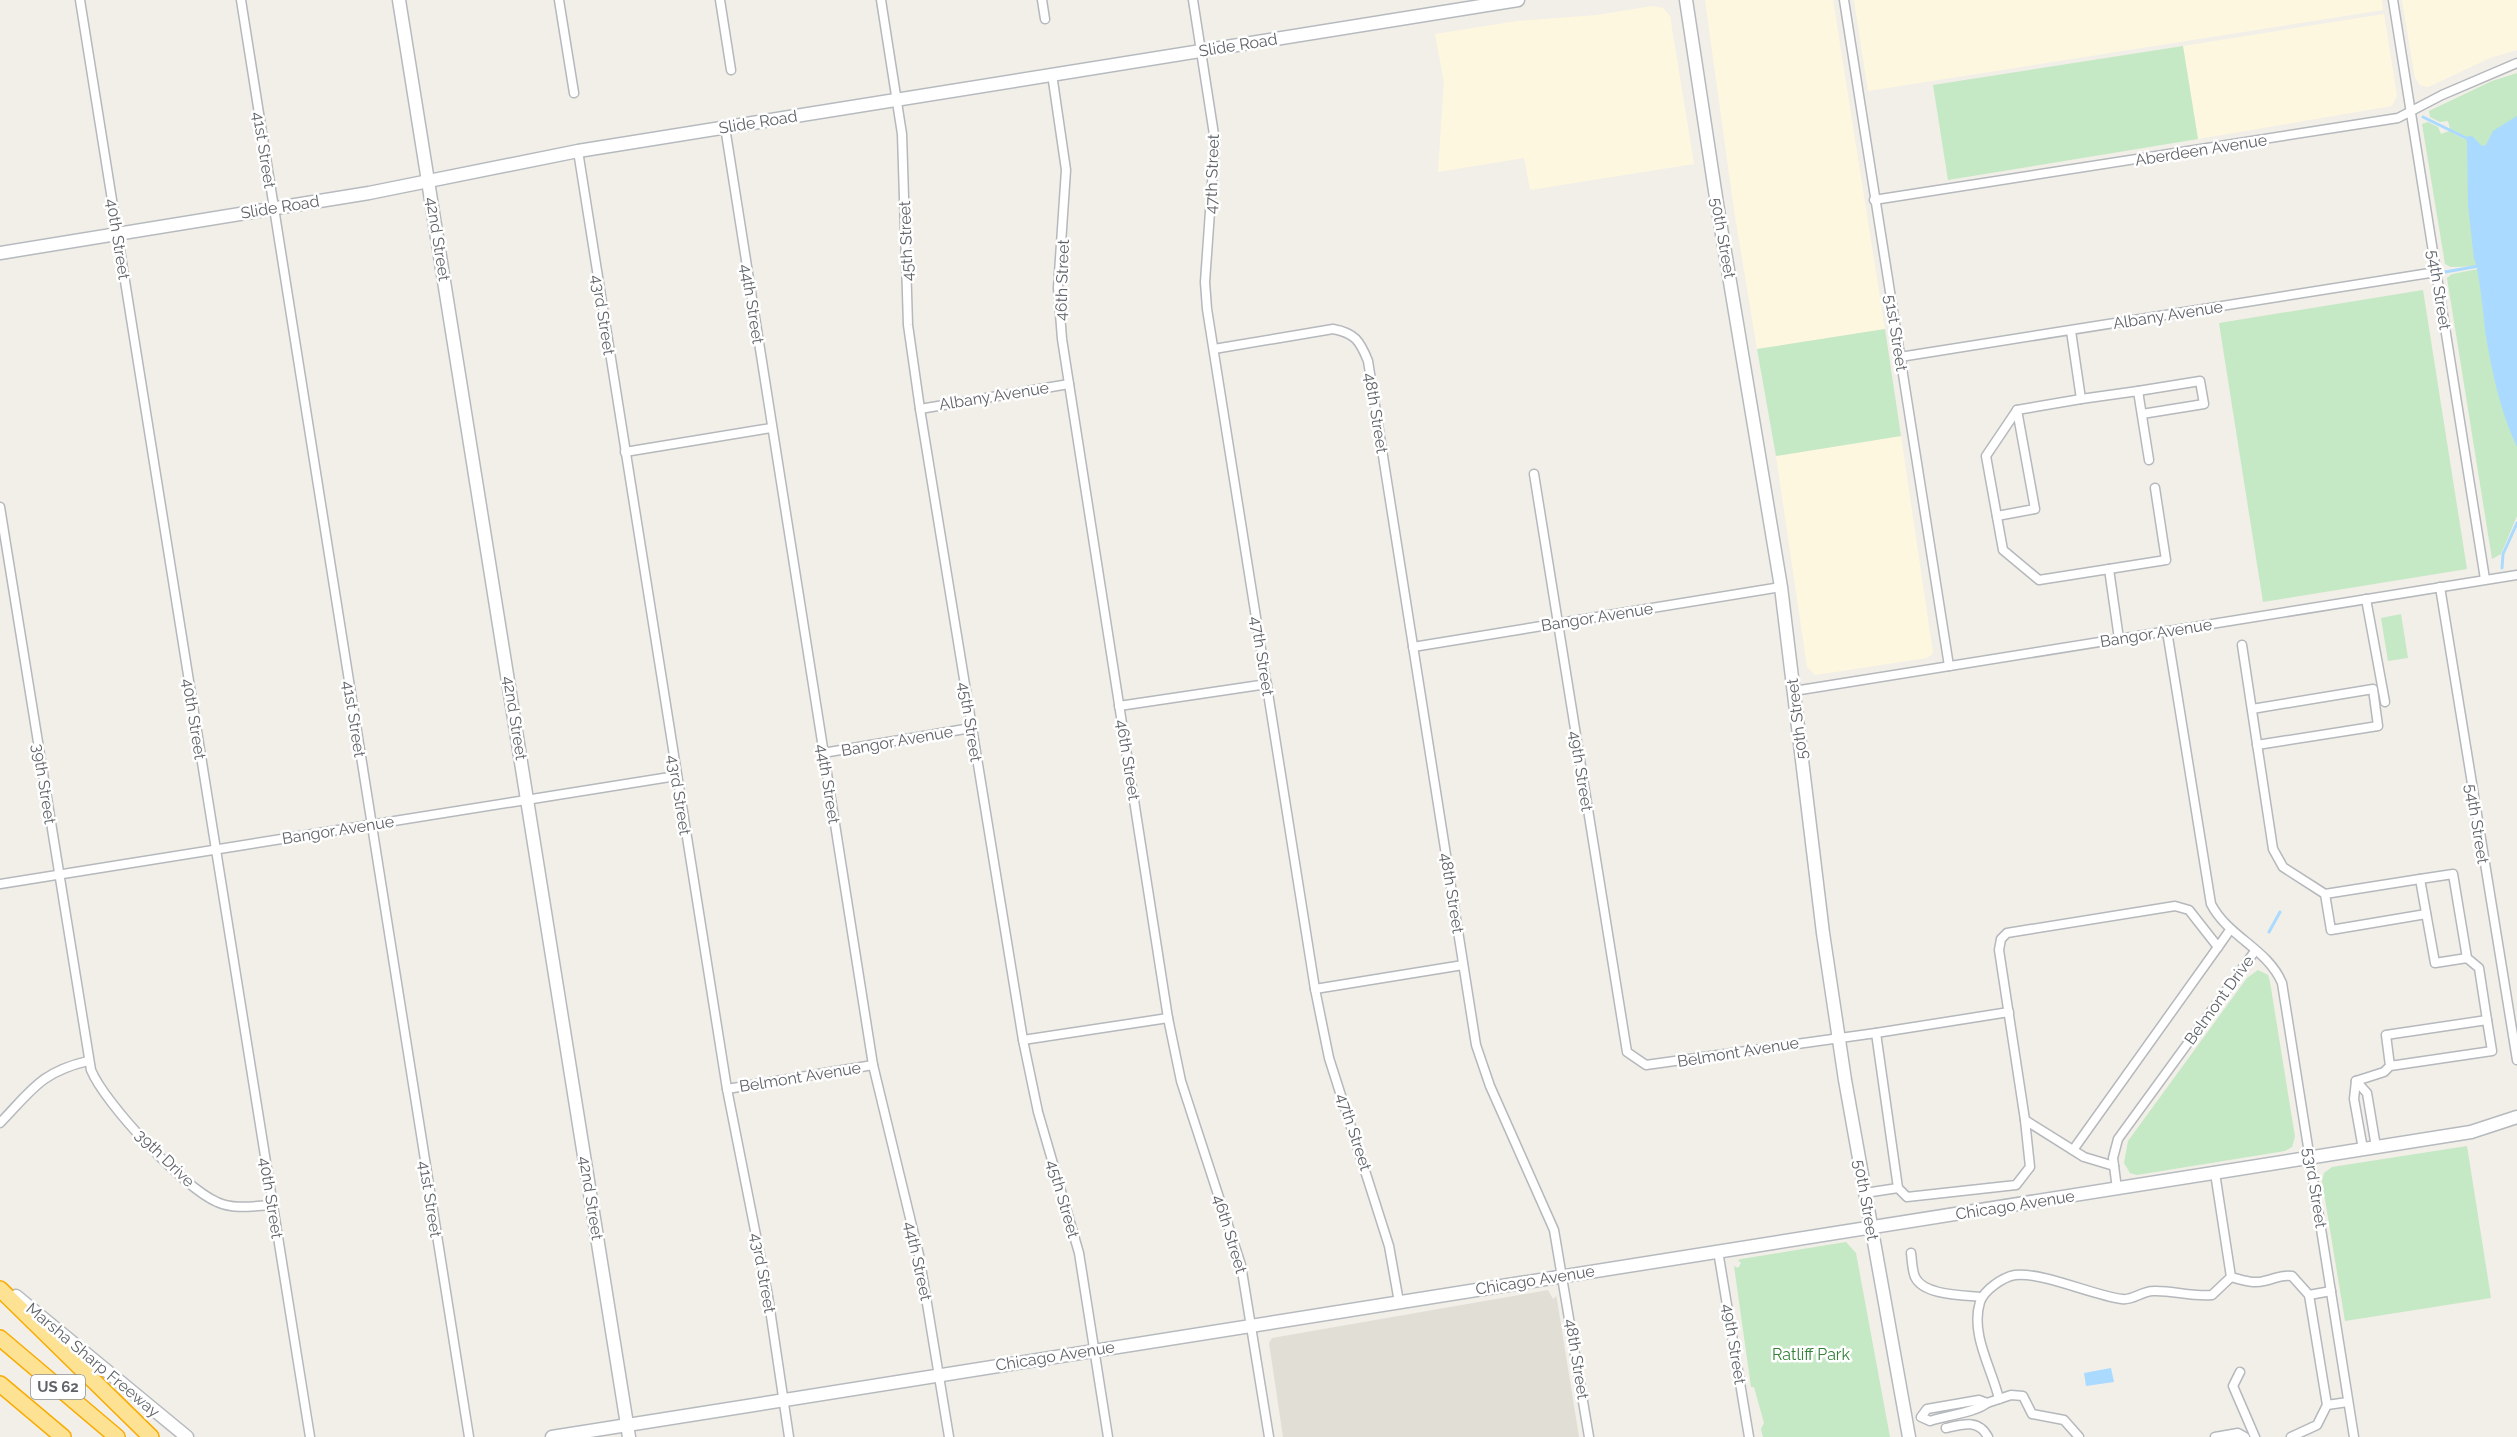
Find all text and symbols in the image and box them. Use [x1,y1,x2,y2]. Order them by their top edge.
street label: Slide Road [1197,29,1279,61]
street label: Slide Road [717,106,799,138]
street label: 41st Street [249,110,280,190]
street label: Aberdeen Avenue [2134,130,2268,170]
street label: 47th Street [1201,133,1223,214]
street label: Slide Road [239,191,321,223]
street label: 42nd Street [422,196,454,283]
street label: 50th Street [1707,196,1740,280]
street label: 40th Street [102,197,134,281]
street label: 45th Street [895,200,917,282]
street label: 46th Street [1051,238,1073,321]
street label: 54th Street [2423,249,2455,332]
street label: 44th Street [736,263,768,346]
street label: 43rd Street [587,273,619,357]
street label: 51st Street [1881,293,1912,373]
street label: Albany Avenue [2112,297,2224,333]
street label: 48th Street [1360,371,1392,455]
street label: Albany Avenue [938,378,1050,414]
street label: Bangor Avenue [1540,599,1654,635]
street label: 47th Street [1246,615,1278,698]
street label: Bangor Avenue [2099,615,2213,651]
street label: 42nd Street [499,675,531,762]
street label: 40th Street [178,677,210,761]
street label: 50th Street [1783,677,1811,761]
street label: 41st Street [339,679,370,759]
street label: 45th Street [954,681,986,764]
street label: 46th Street [1112,718,1144,802]
street label: Bangor Avenue [840,722,954,760]
street label: 49th Street [1565,729,1597,813]
street label: 39th Street [28,742,60,826]
street label: 44th Street [812,743,844,826]
street label: 43rd Street [663,753,695,837]
street label: 54th Street [2461,783,2493,866]
street label: Bangor Avenue [281,812,395,848]
street label: 48th Street [1436,851,1468,935]
street label: Belmont Drive [2180,952,2258,1048]
street label: Belmont Avenue [1676,1033,1800,1071]
street label: Belmont Avenue [738,1058,862,1096]
street label: 47th Street [1333,1091,1376,1174]
street label: 39th Drive [131,1125,199,1191]
street label: 53rd Street [2299,1146,2331,1230]
street label: 42nd Street [575,1155,607,1242]
street label: 40th Street [255,1156,287,1240]
street label: 45th Street [1043,1158,1083,1241]
street label: 50th Street [1850,1158,1883,1242]
street label: 41st Street [415,1159,446,1239]
street label: Chicago Avenue [1954,1186,2076,1224]
street label: 46th Street [1209,1192,1251,1276]
street label: 44th Street [900,1220,936,1303]
street label: 43rd Street [747,1231,780,1315]
street label: Chicago Avenue [1474,1261,1596,1299]
street label: Marsha Sharp Freeway [22,1299,164,1422]
street label: 49th Street [1718,1302,1750,1386]
street label: 48th Street [1561,1317,1593,1401]
street label: Chicago Avenue [994,1337,1116,1375]
park label: Ratliff Park [1772,1345,1850,1364]
road number: US 62 [31,1375,85,1399]

